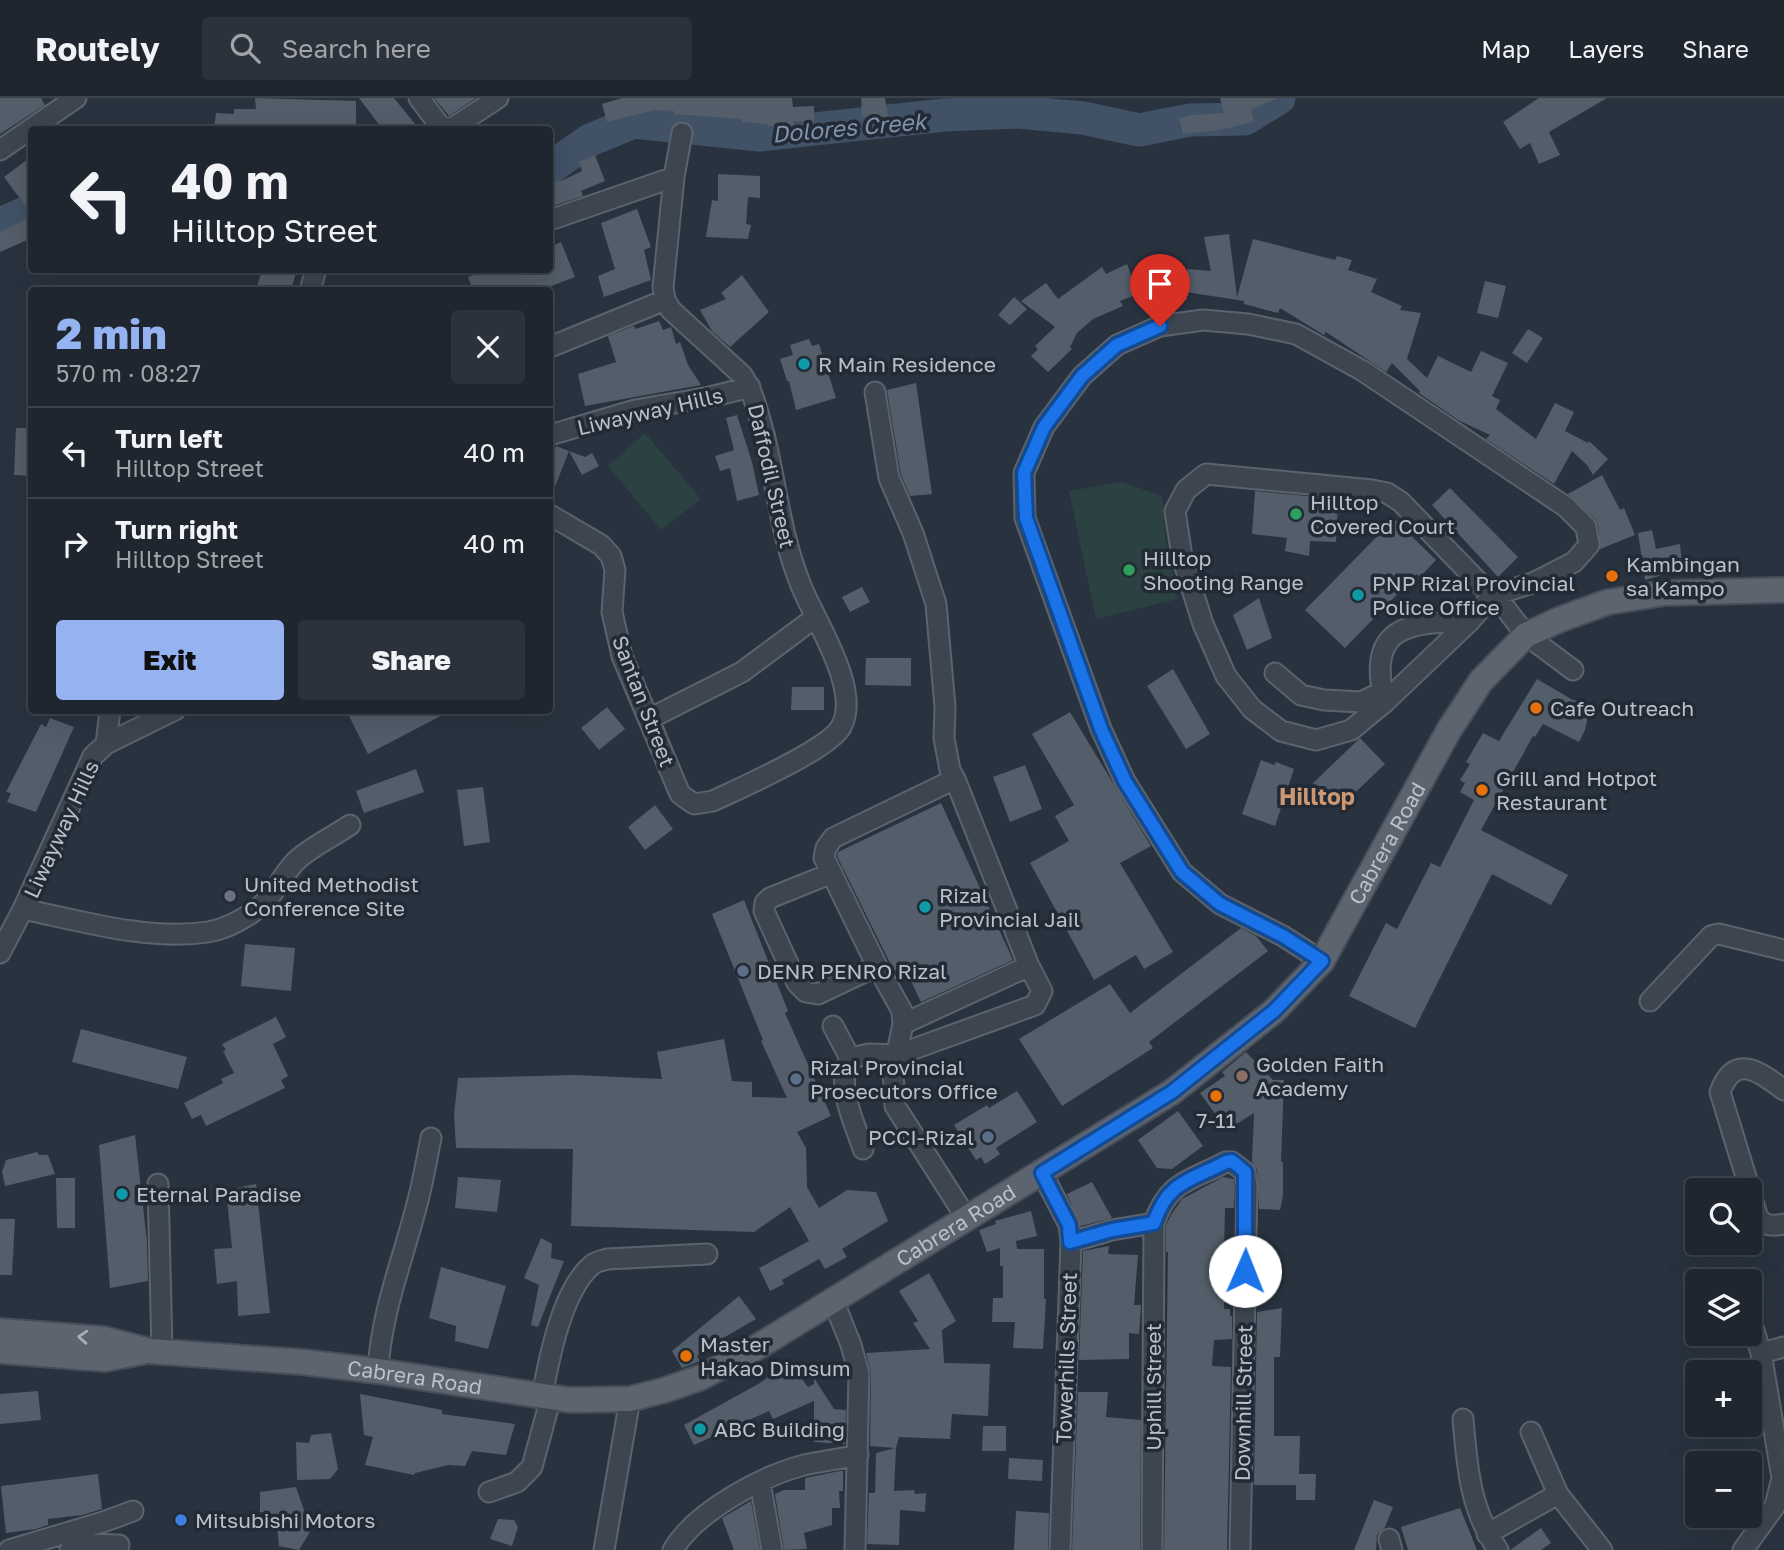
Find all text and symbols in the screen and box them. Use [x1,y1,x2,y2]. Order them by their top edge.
search box [202,17,692,80]
text: Routely [35,29,160,68]
icon: search [226,29,264,67]
text: Search here [282,33,431,64]
text: Map [1481,34,1530,63]
text: Layers [1568,34,1644,63]
text: Share [1682,34,1749,63]
water label: Dolores Creek [771,106,929,148]
text: 40 m [171,151,289,210]
icon: left [56,154,147,245]
text: Hilltop Street [171,211,378,249]
pin [1130,254,1190,326]
icon: arrive [1141,265,1179,303]
text: 2 min [56,308,167,358]
button: close [451,310,525,384]
place label: R Main Residence [818,351,996,377]
marker: R Main Residence [796,356,812,372]
text: 570 m · 08:27 [56,359,201,387]
street label: Liwayway Hills [574,382,726,440]
street label: Daffodil Street [743,401,801,551]
text: Turn left [115,423,223,454]
icon: left [56,434,94,472]
text: 40 m [464,437,525,468]
text: Hilltop Street [115,454,264,482]
place label: Hilltop Covered Court [1310,489,1455,539]
marker: Hilltop Covered Court [1288,506,1304,522]
text: Turn right [115,514,238,545]
icon: right [56,525,94,563]
text: 40 m [464,528,525,559]
text: Hilltop Street [115,545,264,573]
place label: Hilltop Shooting Range [1143,545,1304,595]
place label: Kambingan sa Kampo [1626,551,1740,601]
marker: Hilltop Shooting Range [1121,562,1137,578]
marker: Kambingan sa Kampo [1604,568,1620,584]
place label: PNP Rizal Provincial Police Office [1372,570,1575,620]
marker: PNP Rizal Provincial Police Office [1350,587,1366,603]
button: Exit [56,620,284,700]
button: Share [298,620,525,700]
street label: Santan Street [607,632,681,770]
place label: Cafe Outreach [1550,695,1694,721]
marker: Cafe Outreach [1528,700,1544,716]
street label: Liwayway Hills [18,756,104,902]
place label: Grill and Hotpot Restaurant [1496,765,1657,815]
street label: Cabrera Road [1343,777,1431,909]
district label: Hilltop [1279,782,1355,810]
marker: Grill and Hotpot Restaurant [1474,782,1490,798]
place label: United Methodist Conference Site [244,871,419,921]
place label: Rizal Provincial Jail [939,882,1080,932]
marker: United Methodist Conference Site [222,888,238,904]
marker: Rizal Provincial Jail [917,899,933,915]
place label: DENR PENRO Rizal [757,958,947,984]
marker: DENR PENRO Rizal [735,963,751,979]
place label: Golden Faith Academy [1256,1051,1384,1101]
place label: Rizal Provincial Prosecutors Office [810,1054,998,1104]
marker: Golden Faith Academy [1234,1068,1250,1084]
marker: Rizal Provincial Prosecutors Office [788,1071,804,1087]
marker: 7-11 [1208,1088,1224,1104]
place label: 7-11 [1196,1107,1236,1133]
place label: PCCI-Rizal [868,1124,974,1150]
marker: PCCI-Rizal [980,1129,996,1145]
street label: Cabrera Road [891,1178,1020,1272]
map controls [1685,1178,1762,1528]
button: search [1685,1178,1762,1255]
place label: Eternal Paradise [136,1181,301,1207]
marker: Eternal Paradise [114,1186,130,1202]
position arrow [1208,1234,1282,1308]
button: layers [1685,1269,1762,1346]
street label: Towerhills Street [1050,1272,1082,1444]
street label: Uphill Street [1140,1323,1166,1451]
street label: Downhill Street [1229,1325,1257,1481]
one-way arrow [78,1330,89,1345]
place label: Master Hakao Dimsum [700,1331,851,1381]
marker: Master Hakao Dimsum [678,1348,694,1364]
street label: Cabrera Road [346,1354,484,1400]
button: + [1685,1360,1762,1437]
place label: ABC Building [714,1416,845,1442]
marker: ABC Building [692,1421,708,1437]
button: − [1685,1451,1762,1528]
place label: Mitsubishi Motors [195,1507,375,1533]
marker: Mitsubishi Motors [173,1512,189,1528]

